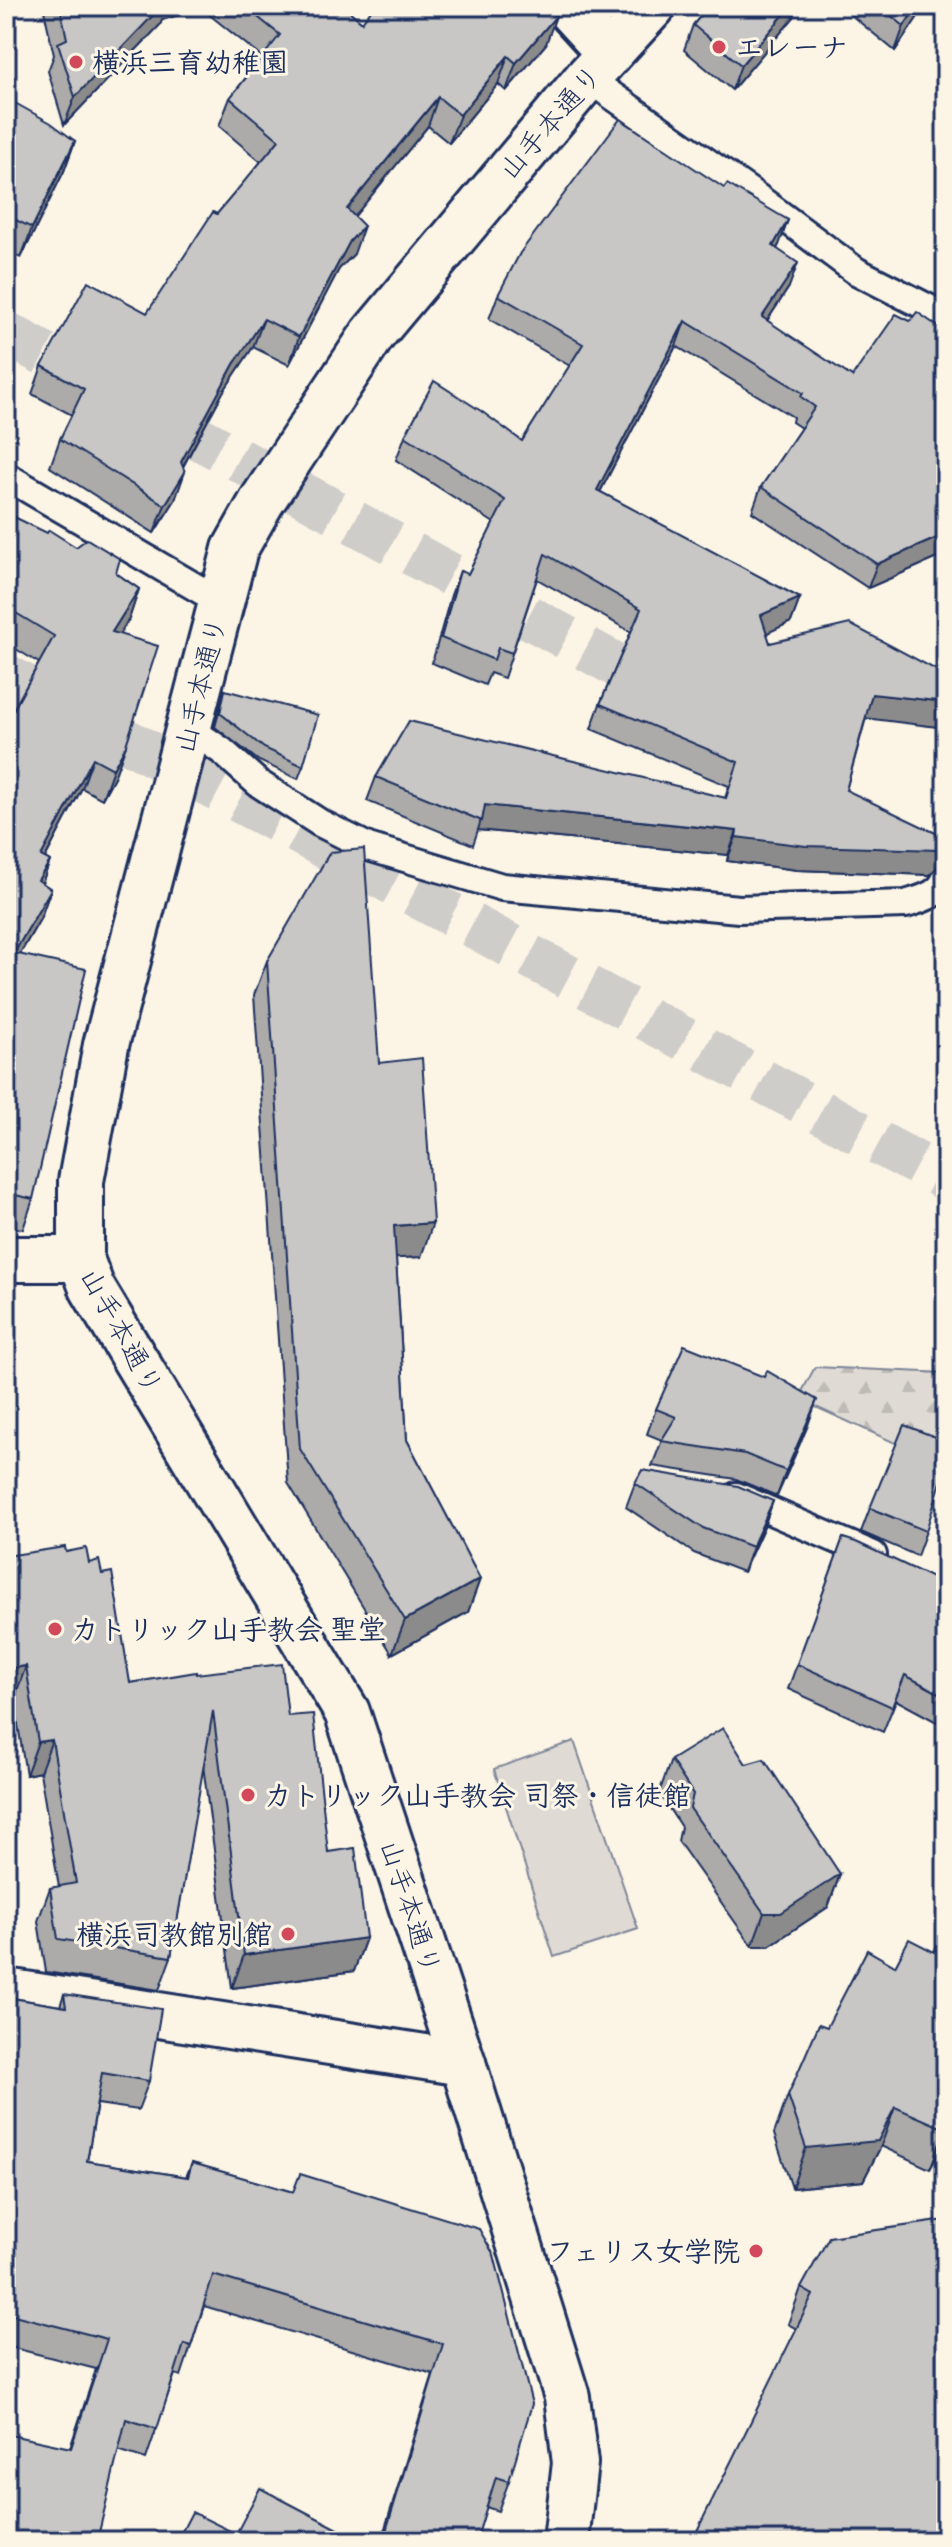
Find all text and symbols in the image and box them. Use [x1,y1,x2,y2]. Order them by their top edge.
place label: エレーナ [735,30,848,65]
marker: エレーナ [710,38,728,56]
place label: 横浜三育幼稚園 [92,45,288,80]
marker: 横浜三育幼稚園 [67,53,85,71]
street label: 山手本通り [491,58,610,187]
street label: 山手本通り [167,613,234,757]
street label: 山手本通り [72,1262,171,1401]
place label: カトリック山手教会 聖堂 [71,1612,386,1647]
marker: カトリック山手教会 聖堂 [46,1620,64,1638]
place label: カトリック山手教会 司祭・信徒館 [264,1778,691,1813]
marker: カトリック山手教会 司祭・信徒館 [239,1786,257,1804]
street label: 山手本通り [372,1835,449,1979]
place label: 横浜司教館別館 [76,1917,272,1952]
marker: 横浜司教館別館 [279,1925,297,1943]
place label: フェリス女学院 [546,2234,740,2269]
marker: フェリス女学院 [747,2242,765,2260]

